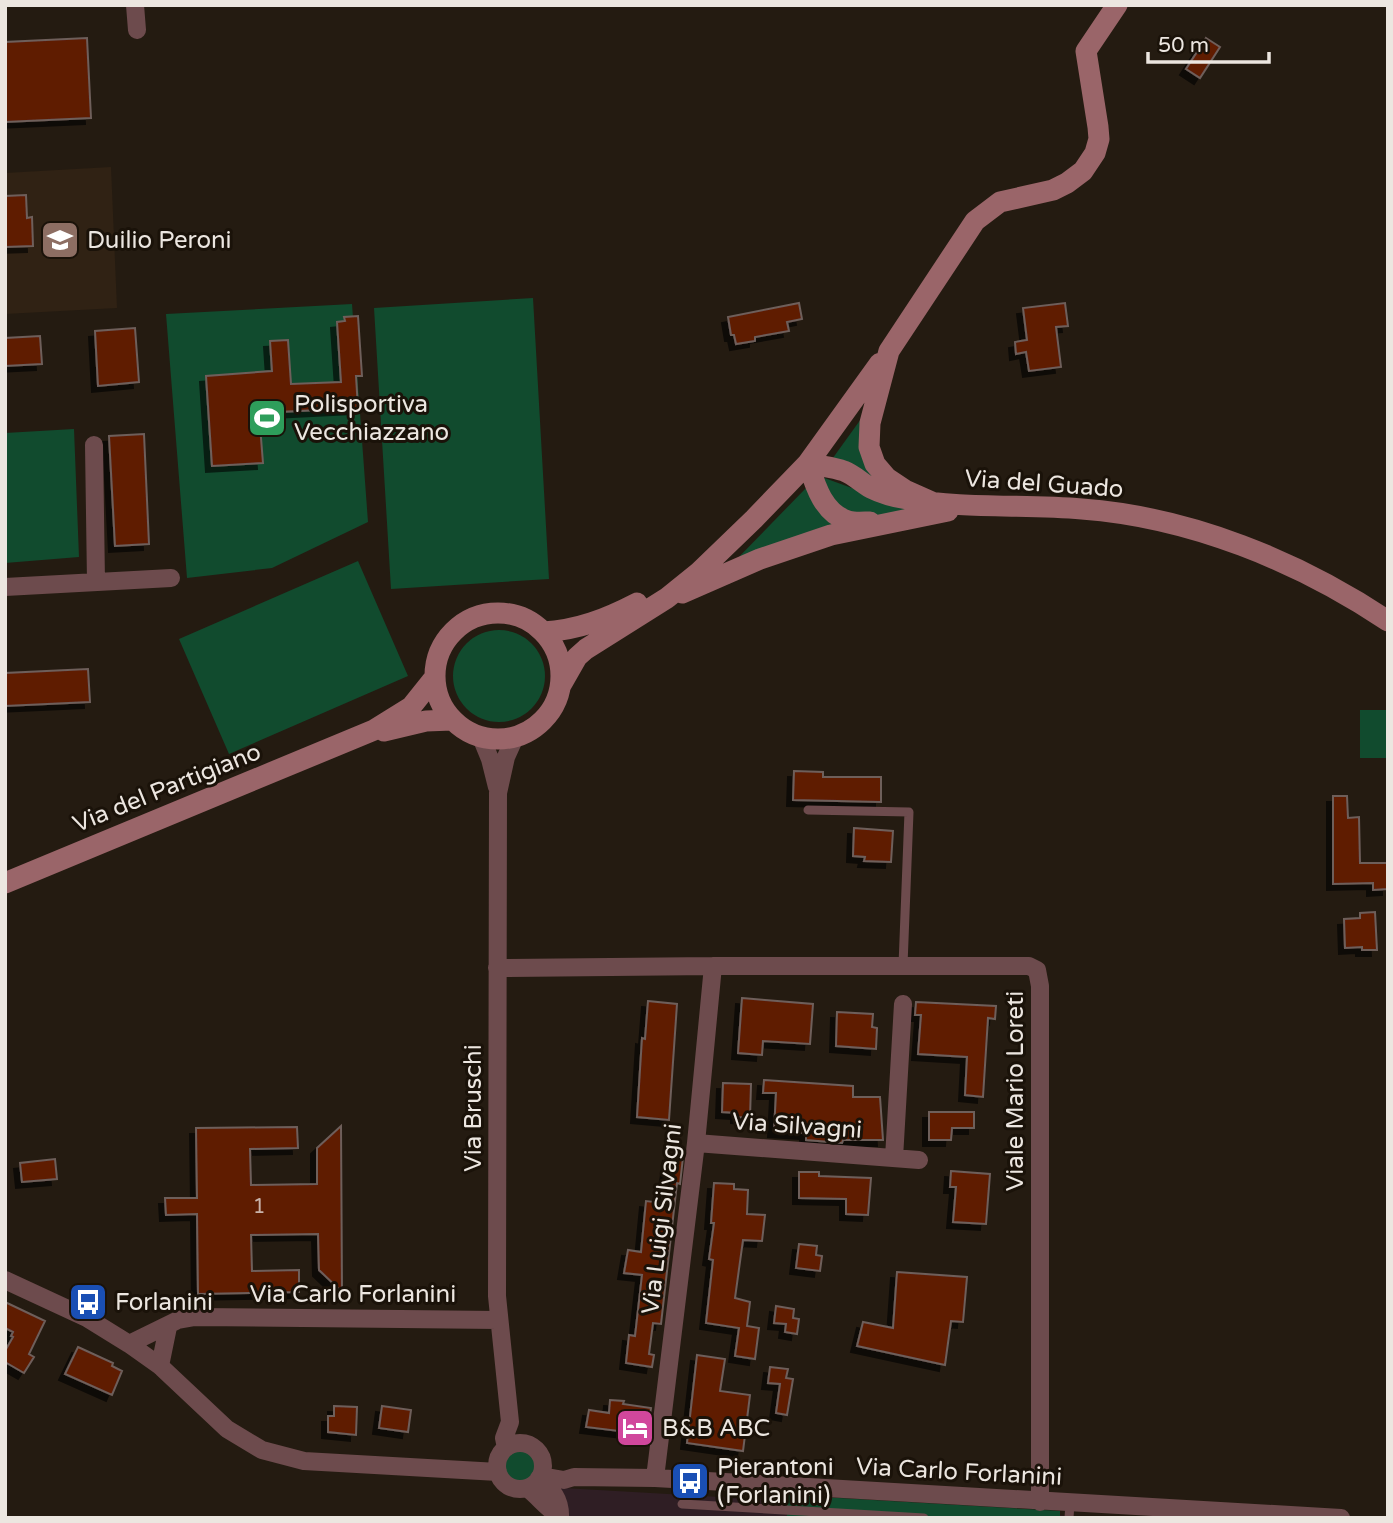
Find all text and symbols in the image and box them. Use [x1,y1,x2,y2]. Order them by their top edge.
scale bar [1148,21,1269,65]
text: 50 m [1158,33,1209,58]
school or university icon: Duilio Peroni [39,219,81,261]
place label: Duilio Peroni [87,226,232,255]
place label: Polisportiva Vecchiazzano [294,390,449,447]
sports icon: Polisportiva Vecchiazzano [246,397,288,439]
street label: Via del Guado [964,464,1124,504]
street label: Via del Partigiano [69,737,265,839]
street label: Viale Mario Loreti [1001,991,1030,1191]
street label: Via Bruschi [459,1044,488,1172]
street label: Via Silvagni [731,1107,863,1145]
street label: Via Luigi Silvagni [636,1122,688,1316]
house number: 1 [252,1194,266,1219]
street label: Via Carlo Forlanini [250,1280,456,1309]
bus stop icon: Forlanini [67,1281,109,1323]
place label: Forlanini [115,1288,213,1317]
hotel icon: B&B ABC [614,1407,656,1449]
place label: B&B ABC [662,1414,770,1443]
street label: Via Carlo Forlanini [855,1452,1063,1492]
place label: Pierantoni (Forlanini) [717,1453,834,1510]
bus stop icon: Pierantoni (Forlanini) [669,1460,711,1502]

